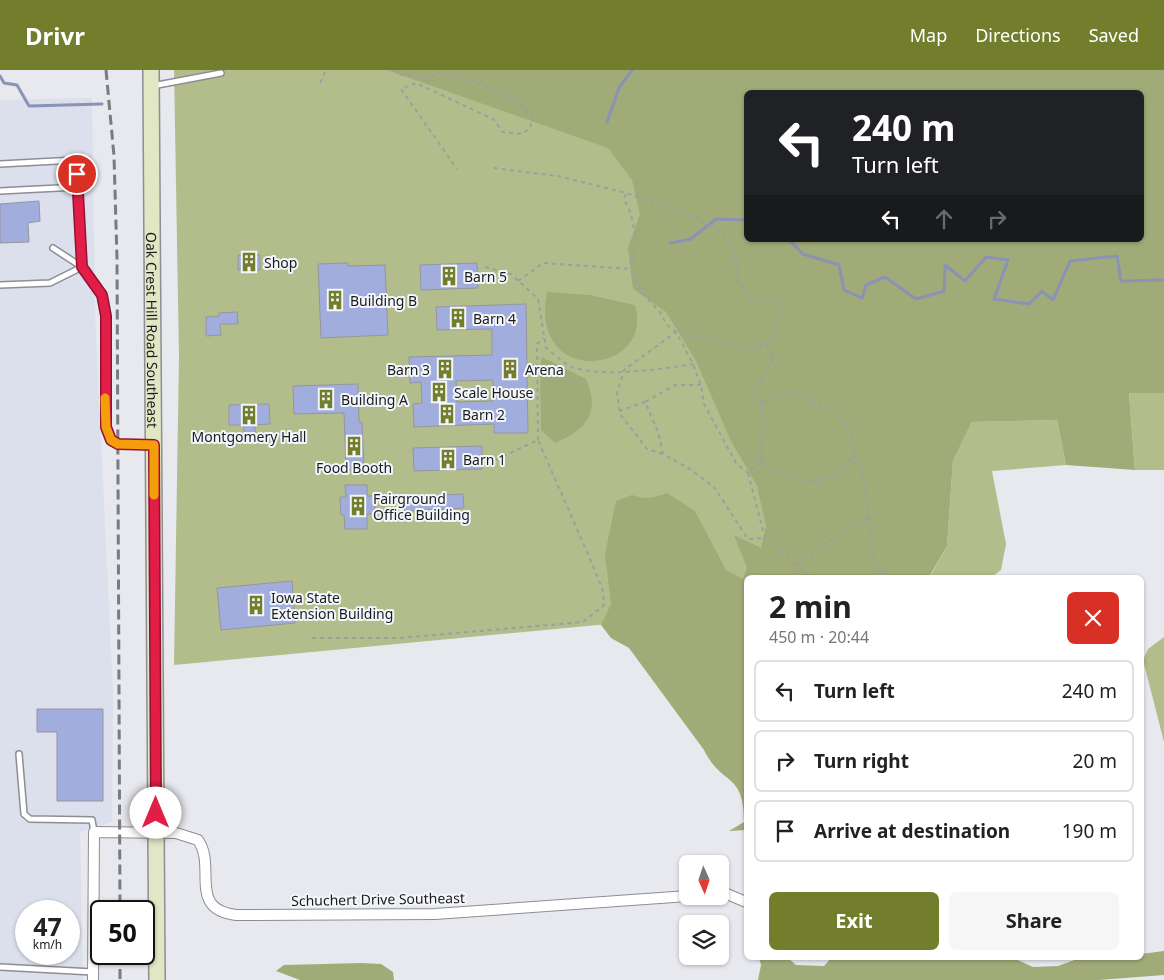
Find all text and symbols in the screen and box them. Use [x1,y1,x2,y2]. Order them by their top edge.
text: Drivr [25,19,85,52]
text: Map [910,23,947,47]
text: Directions [975,23,1061,47]
text: Saved [1089,23,1139,47]
text: 240 m [852,104,955,151]
icon: left [769,110,834,175]
text: Turn left [852,149,939,179]
pin [56,153,98,195]
icon: arrive [63,160,91,188]
icon: left [877,205,905,233]
icon: ahead [930,205,958,233]
icon: right [983,205,1011,233]
street label: Oak Crest Hill Road Southeast [143,232,163,428]
building icon: Shop [238,251,260,273]
place label: Shop [264,253,297,272]
building icon: Barn 5 [438,265,460,287]
place label: Barn 5 [464,267,507,286]
building icon: Building B [324,289,346,311]
place label: Building B [350,291,417,310]
building icon: Barn 4 [447,307,469,329]
place label: Barn 4 [473,309,516,328]
building icon: Barn 3 [434,358,456,380]
building icon: Arena [499,358,521,380]
place label: Barn 3 [387,360,430,379]
place label: Arena [525,360,564,379]
building icon: Scale House [428,381,450,403]
place label: Scale House [454,383,534,402]
building icon: Building A [315,388,337,410]
place label: Building A [341,390,408,409]
building icon: Barn 2 [436,403,458,425]
building icon: Montgomery Hall [238,404,260,426]
place label: Barn 2 [462,405,505,424]
place label: Montgomery Hall [192,427,306,446]
building icon: Food Booth [343,435,365,457]
building icon: Barn 1 [437,448,459,470]
place label: Barn 1 [463,450,506,469]
place label: Food Booth [316,458,392,477]
place label: Fairground Office Building [373,489,470,524]
building icon: Fairground Office Building [347,495,369,517]
text: 2 min [769,586,852,627]
place label: Iowa State Extension Building [271,588,393,623]
button: close [1067,592,1119,644]
building icon: Iowa State Extension Building [245,594,267,616]
text: 450 m · 20:44 [769,626,869,648]
icon: left [771,677,799,705]
text: Turn left [814,678,895,704]
text: 240 m [1062,678,1117,704]
icon: right [771,747,799,775]
text: Turn right [814,748,909,774]
text: 20 m [1073,748,1117,774]
position arrow [129,786,181,838]
icon: arrive [771,817,799,845]
text: Arrive at destination [814,818,1010,844]
text: 190 m [1062,818,1117,844]
north arrow [679,855,729,905]
map controls [679,855,729,965]
street label: Schuchert Drive Southeast [291,888,465,910]
button: Exit [769,892,939,950]
button: Share [949,892,1119,950]
speed limit sign: 50 [90,900,155,965]
text: 47 [33,909,62,943]
button: layers [679,915,729,965]
text: km/h [33,936,62,953]

